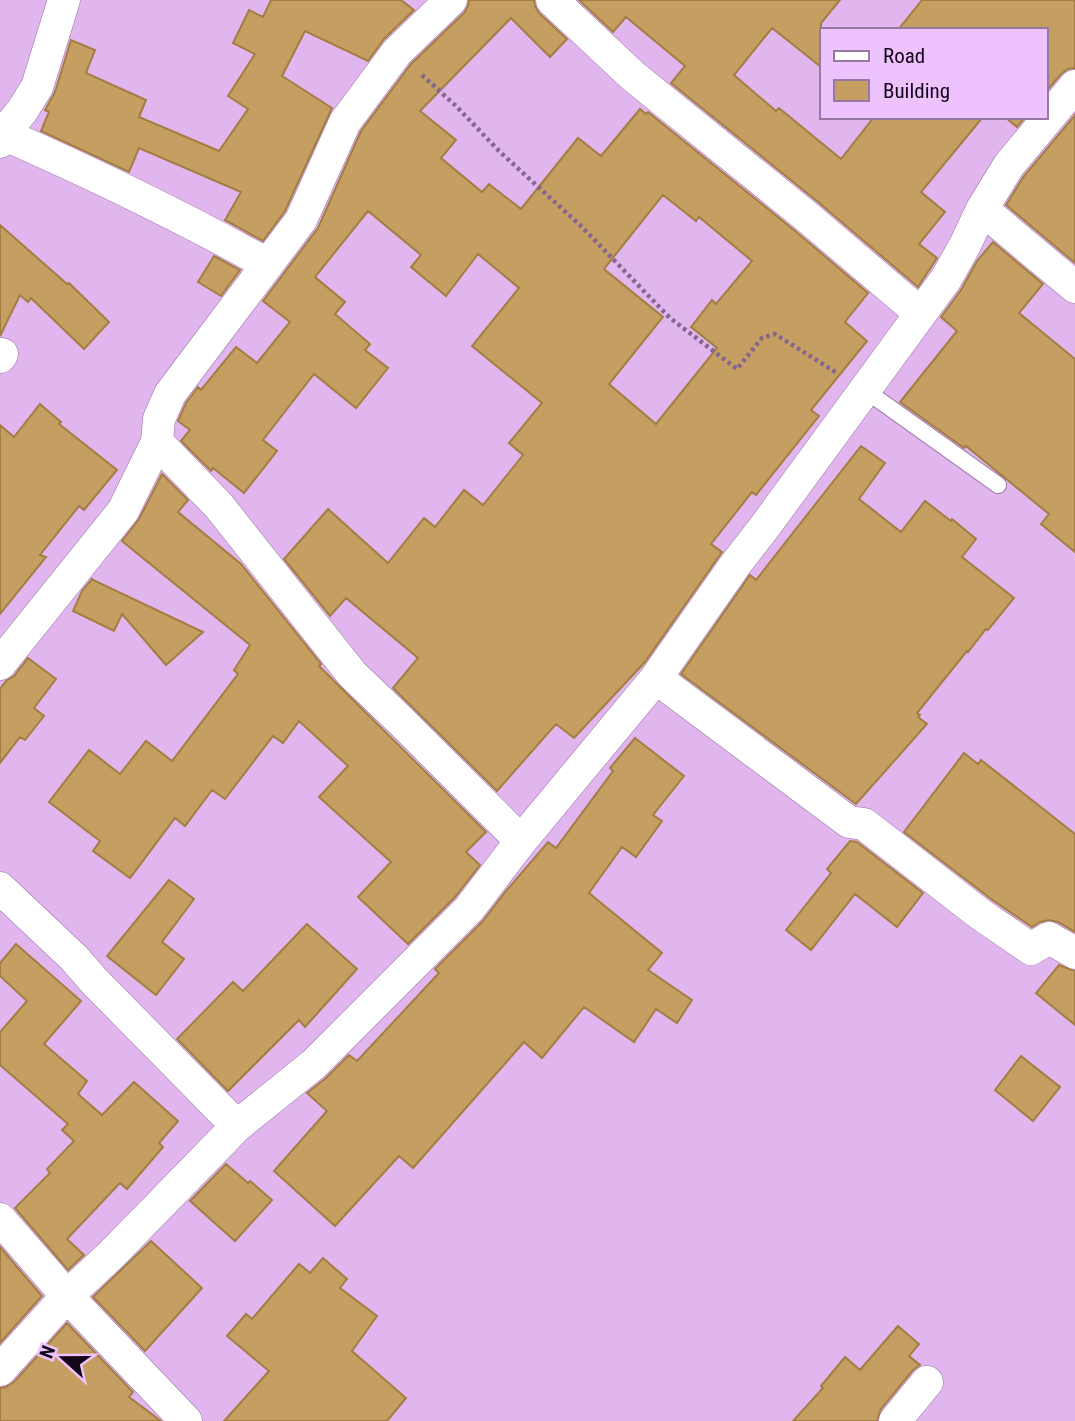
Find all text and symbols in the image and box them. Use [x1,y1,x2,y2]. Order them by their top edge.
legend [820,28,1047,119]
text: Road [883,44,925,68]
text: Building [883,79,950,103]
north arrow [28,1323,98,1393]
text: N [35,1343,60,1362]

